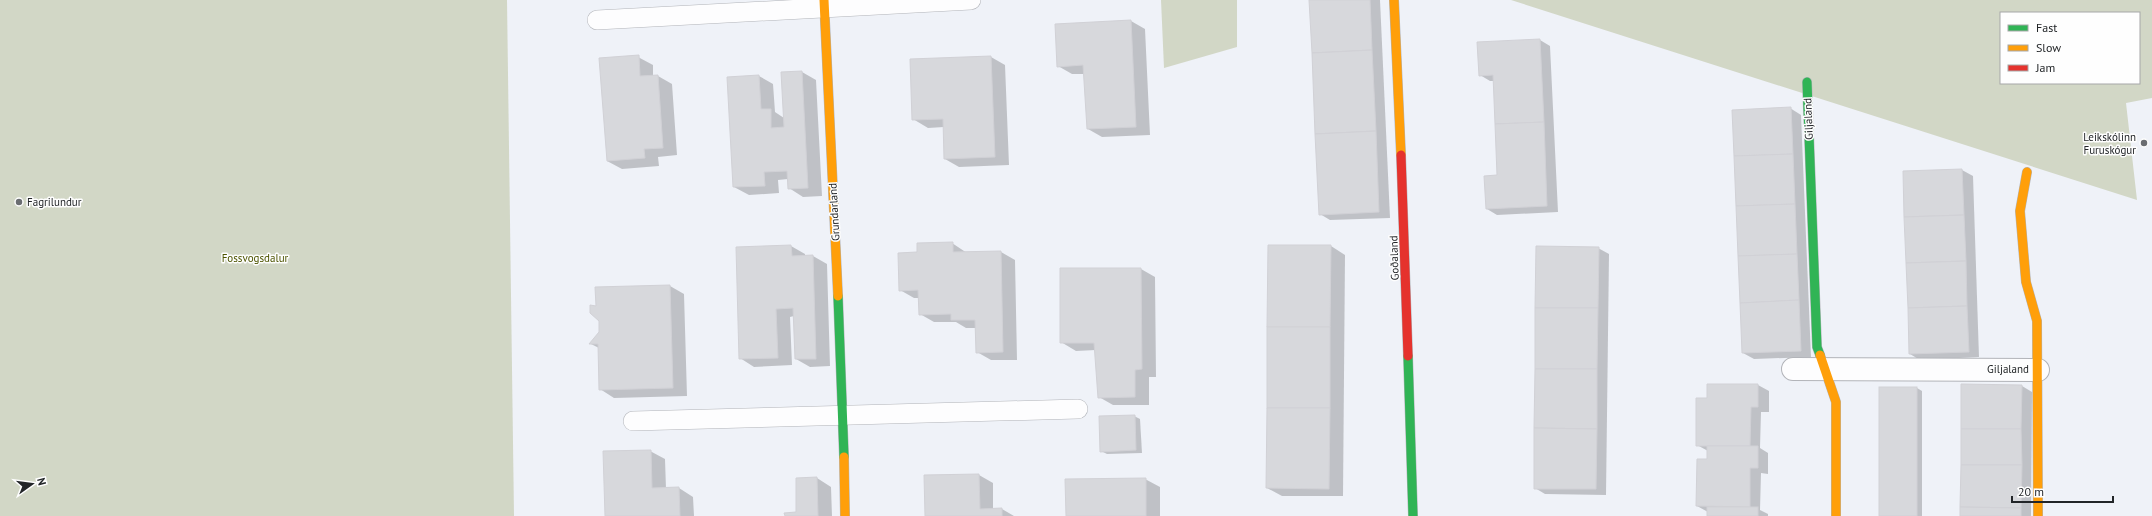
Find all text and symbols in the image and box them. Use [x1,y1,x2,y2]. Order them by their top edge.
legend [2000,12,2140,84]
text: Fast [2036,20,2057,35]
text: Slow [2036,40,2061,55]
text: Jam [2035,60,2055,75]
street label: Giljaland [1800,98,1816,140]
place label: Leikskólinn Furuskógur [2083,130,2136,157]
marker: Leikskólinn Furuskógur [2139,138,2149,148]
street label: Grundarland [825,183,843,241]
place label: Fagrilundur [27,195,82,209]
marker: Fagrilundur [14,197,24,207]
street label: Goðaland [1386,235,1402,281]
park label: Fossvogsdalur [222,251,289,265]
street label: Giljaland [1987,362,2029,376]
north arrow [12,464,52,504]
text: N [34,476,49,487]
scale bar [2012,478,2113,504]
text: 20 m [2018,484,2044,499]

